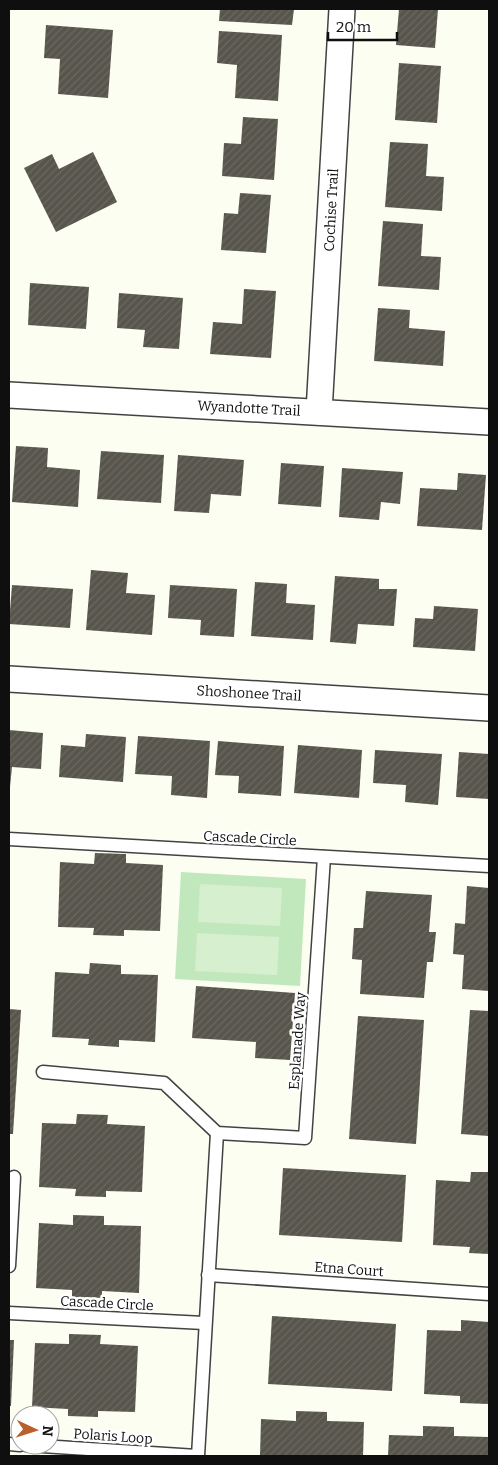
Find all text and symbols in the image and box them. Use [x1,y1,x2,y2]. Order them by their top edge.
scale bar [328,10,397,42]
text: 20 m [336,18,372,36]
street label: Cochise Trail [321,168,342,252]
street label: Wyandotte Trail [197,397,301,420]
street label: Shoshonee Trail [196,682,302,705]
street label: Cascade Circle [203,828,297,849]
street label: Esplanade Way [286,991,309,1091]
street label: Etna Court [314,1259,384,1280]
street label: Cascade Circle [60,1293,154,1314]
north arrow [10,1405,60,1455]
text: N [39,1425,56,1437]
street label: Polaris Loop [73,1425,153,1448]

